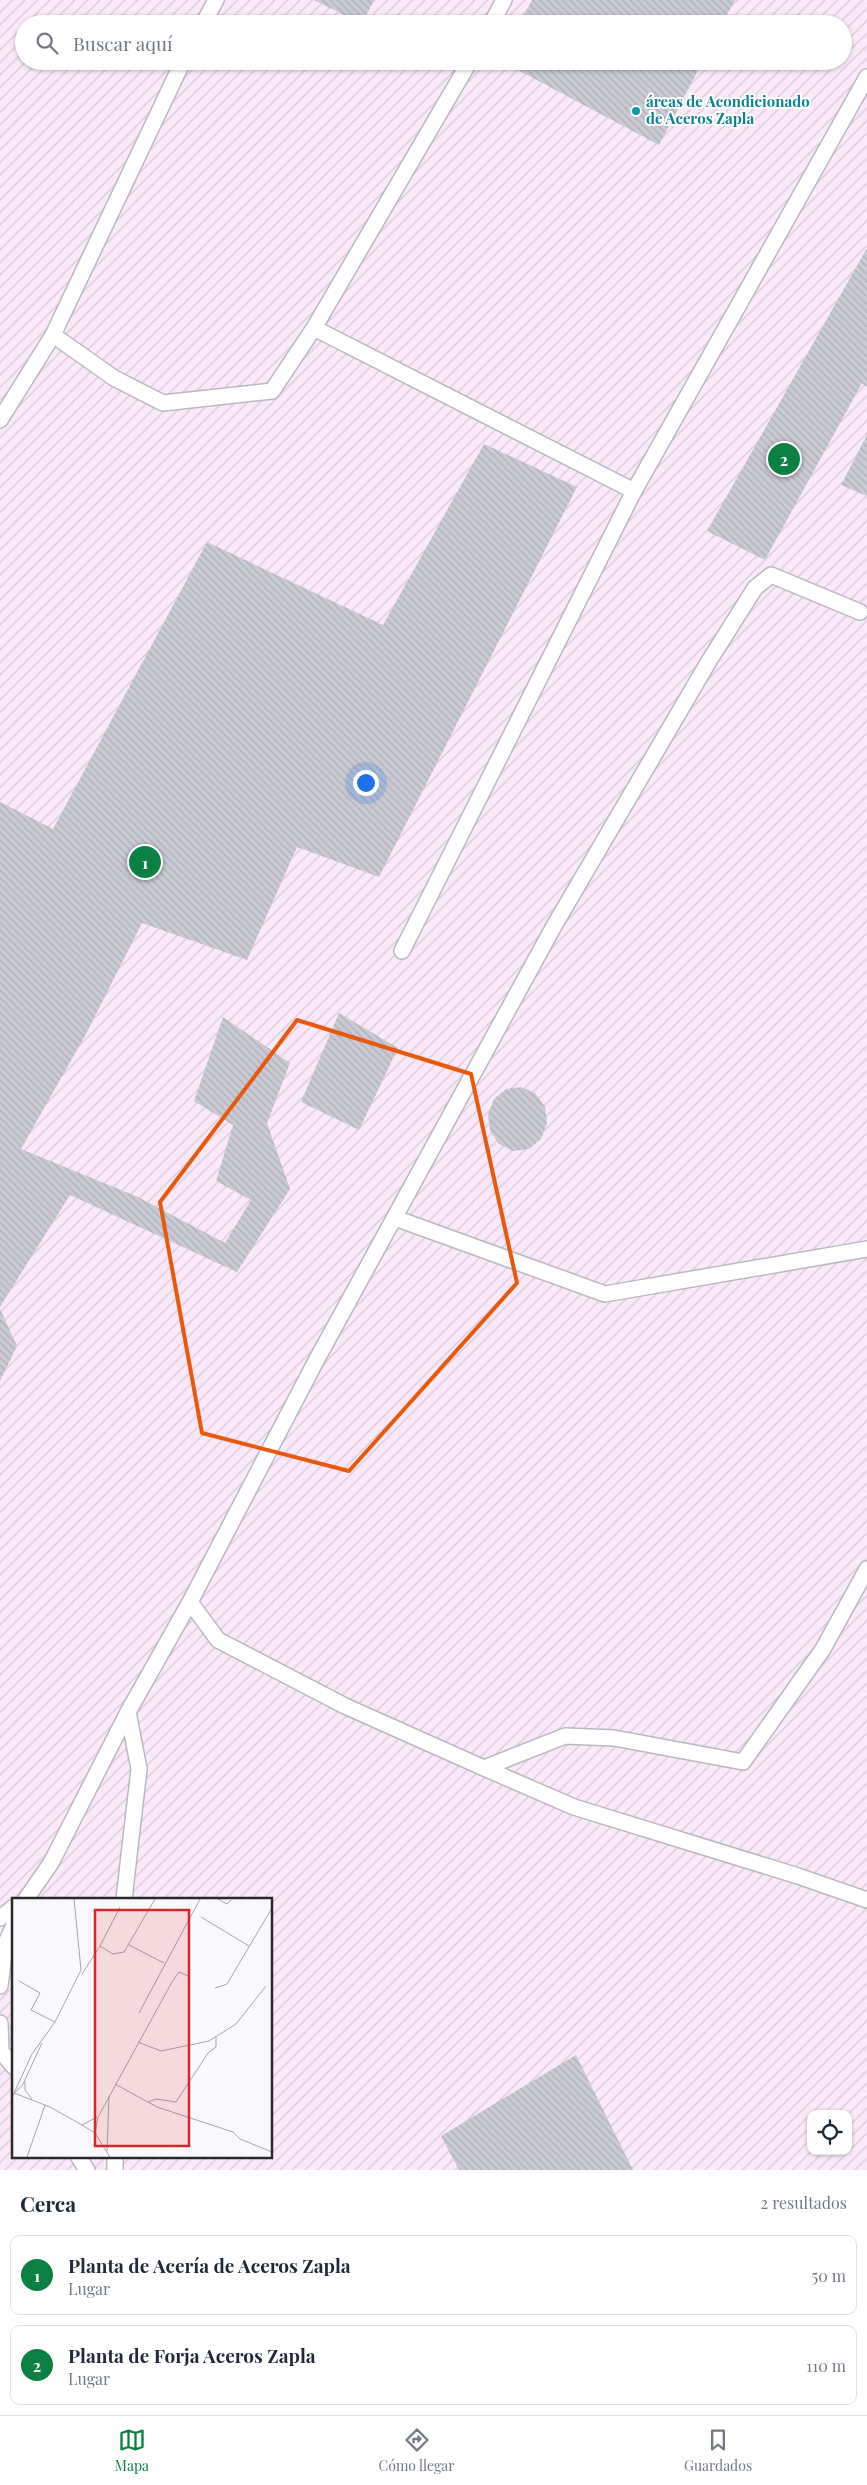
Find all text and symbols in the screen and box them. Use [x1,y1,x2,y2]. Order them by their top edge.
search box [15,15,852,70]
icon: search [33,29,61,57]
text: Buscar aquí [73,30,173,56]
place label: áreas de Acondicionado de Aceros Zapla [646,91,810,128]
marker: áreas de Acondicionado de Aceros Zapla [630,105,642,117]
pin: 2 [768,440,800,478]
your location [353,770,379,796]
pin: 1 [129,843,161,881]
inset map [12,1898,272,2158]
map controls [807,2110,852,2155]
button: locate [807,2110,852,2155]
text: Cerca [20,2189,76,2217]
text: 2 resultados [761,2192,847,2213]
text: Planta de Acería de Aceros Zapla [68,2252,351,2278]
text: 1 [34,2265,40,2286]
text: 50 m [812,2265,846,2286]
text: Lugar [68,2278,110,2299]
text: Planta de Forja Aceros Zapla [68,2342,316,2368]
text: 2 [33,2355,41,2376]
text: 110 m [806,2355,846,2376]
text: Lugar [68,2368,110,2389]
tab: Mapa [115,2426,149,2475]
tab: Cómo llegar [379,2426,455,2475]
tab: Guardados [684,2426,752,2475]

